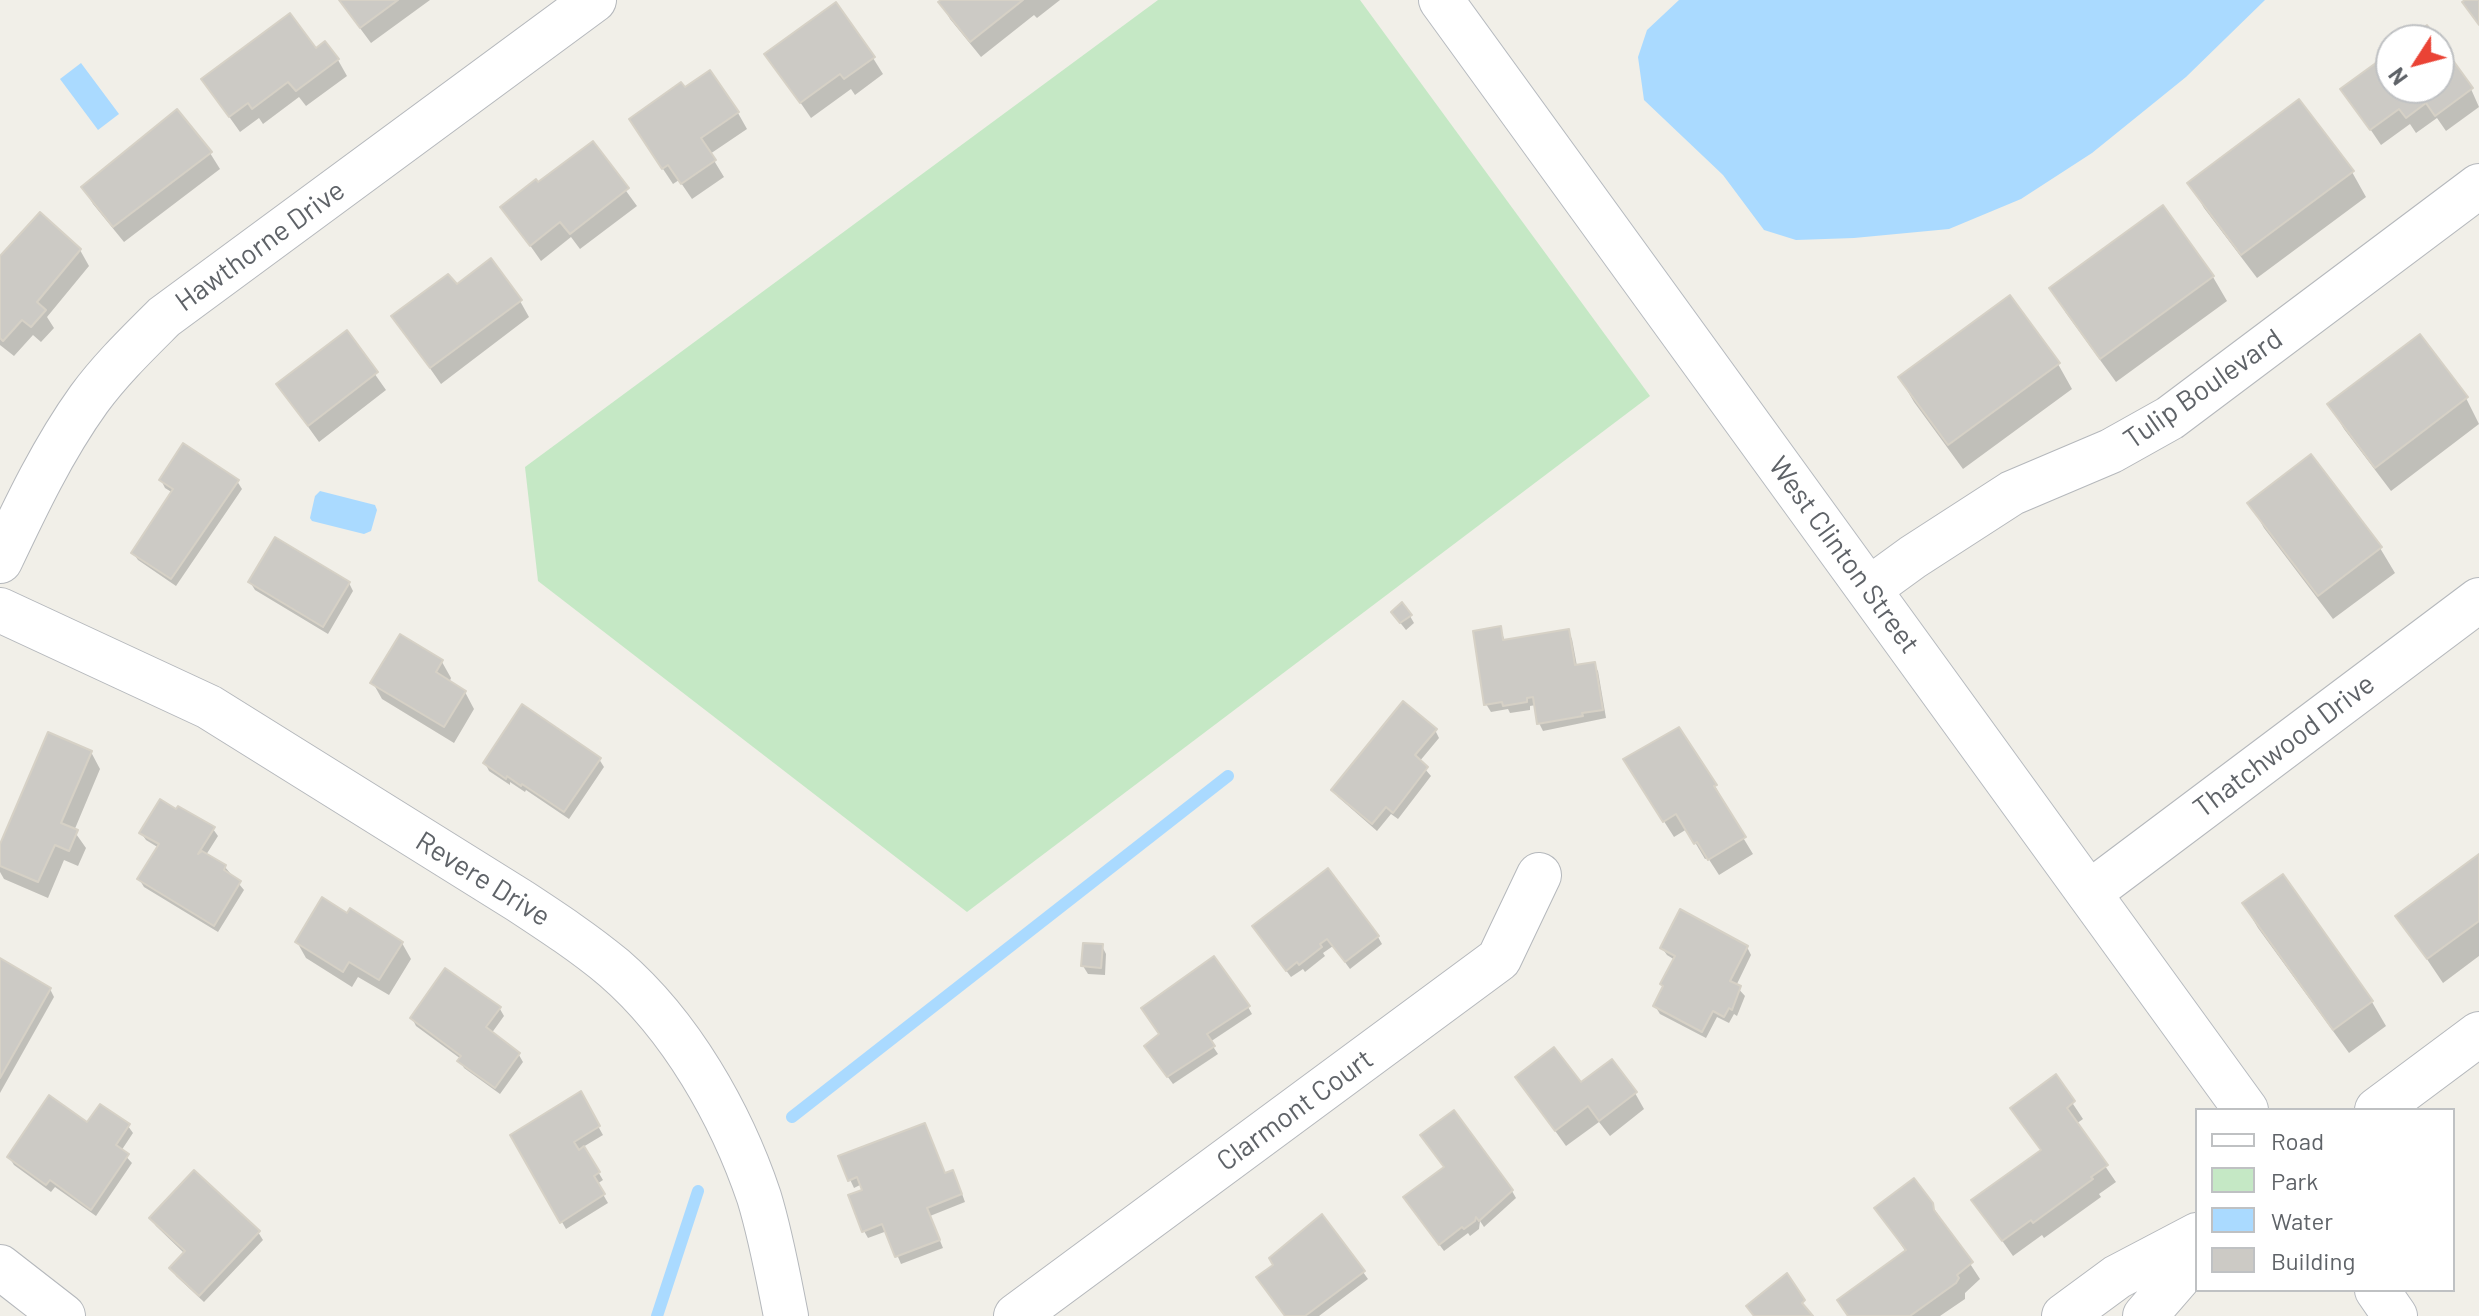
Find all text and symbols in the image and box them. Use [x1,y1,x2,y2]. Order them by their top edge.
north arrow [2375,24,2455,104]
text: N [2382,63,2412,91]
street label: Hawthorne Drive [169,173,351,319]
street label: Tulip Boulevard [2117,322,2289,456]
street label: West Clinton Street [1761,450,1927,660]
street label: Thatchwood Drive [2187,667,2381,825]
street label: Revere Drive [410,824,556,934]
street label: Clarmont Court [1210,1042,1380,1178]
legend [2195,1108,2455,1292]
text: Road [2271,1126,2324,1155]
text: Park [2271,1166,2318,1195]
text: Water [2271,1206,2333,1235]
text: Building [2271,1246,2355,1275]

